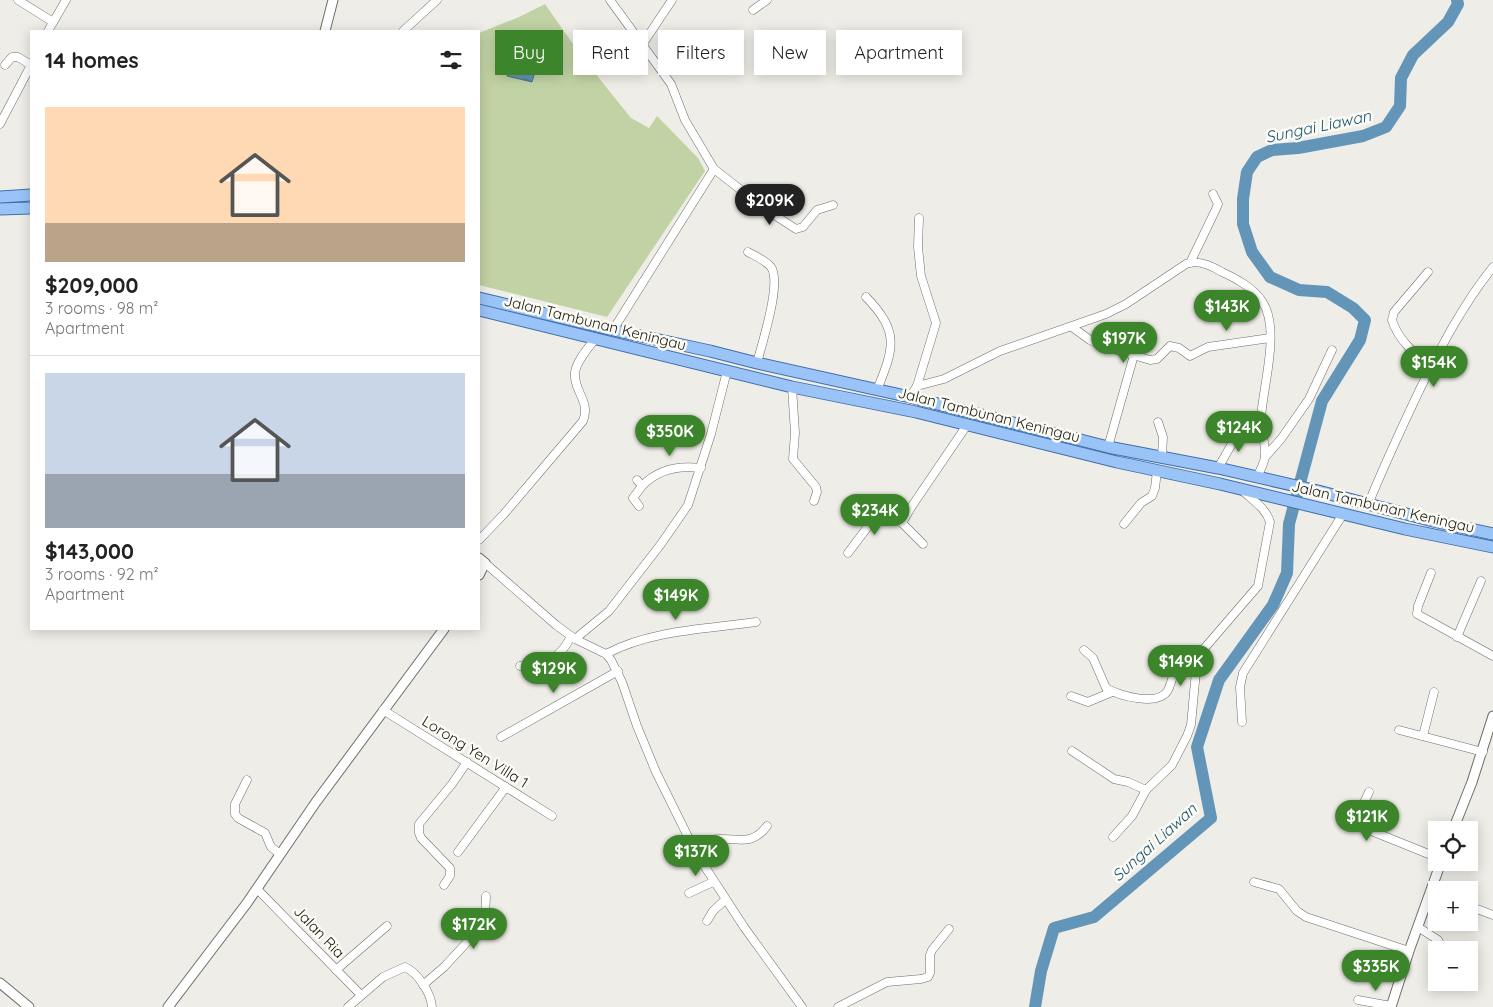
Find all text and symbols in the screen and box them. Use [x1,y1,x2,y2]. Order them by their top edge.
chip: Buy [495,30,563,75]
chip: Rent [573,30,648,75]
chip: Filters [658,30,744,75]
chip: New [754,30,826,75]
chip: Apartment [836,30,962,75]
icon: filters [437,46,465,74]
text: 14 homes [45,47,139,73]
water label: Sungai Liawan [1263,105,1373,147]
icon: home [210,140,300,230]
pin: $209K [735,184,805,226]
text: $209K [746,190,794,210]
text: $209,000 [45,272,138,298]
pin: $143K [1192,290,1262,332]
street label: Jalan Tambunan Keningau [502,291,688,354]
text: $143K [1205,296,1249,316]
text: 3 rooms · 98 m² [45,298,158,318]
text: Apartment [45,318,125,338]
pin: $197K [1089,322,1159,364]
text: $197K [1102,328,1146,348]
pin: $154K [1399,346,1469,388]
text: $154K [1412,352,1456,372]
street label: Jalan Tambunan Keningau [896,383,1082,446]
icon: home [210,405,300,495]
pin: $124K [1204,410,1274,453]
pin: $350K [635,414,705,457]
text: $124K [1217,417,1261,437]
text: $350K [646,421,694,441]
street label: Jalan Tambunan Keningau [1290,476,1476,537]
pin: $234K [840,494,910,536]
text: $234K [851,500,899,520]
text: $143,000 [45,538,134,564]
text: 3 rooms · 92 m² [45,564,159,584]
pin: $149K [641,578,711,621]
text: Apartment [45,584,125,604]
text: $149K [654,585,698,605]
pin: $149K [1146,644,1216,687]
text: $149K [1159,651,1203,671]
pin: $129K [519,652,589,694]
text: $129K [532,658,576,678]
street label: Lorong Yen Villa 1 [419,711,532,792]
water label: Sungai Liawan [1107,798,1201,885]
pin: $121K [1332,800,1402,842]
text: $121K [1346,806,1388,826]
map controls [1428,821,1478,991]
button: locate [1428,821,1478,871]
pin: $137K [661,834,731,877]
text: $137K [674,841,718,861]
button: + [1428,881,1478,931]
street label: Jalan Ria [290,902,349,962]
pin: $172K [439,908,509,950]
text: $172K [452,914,496,934]
button: − [1428,941,1478,991]
pin: $335K [1341,950,1411,992]
text: $335K [1353,956,1399,976]

